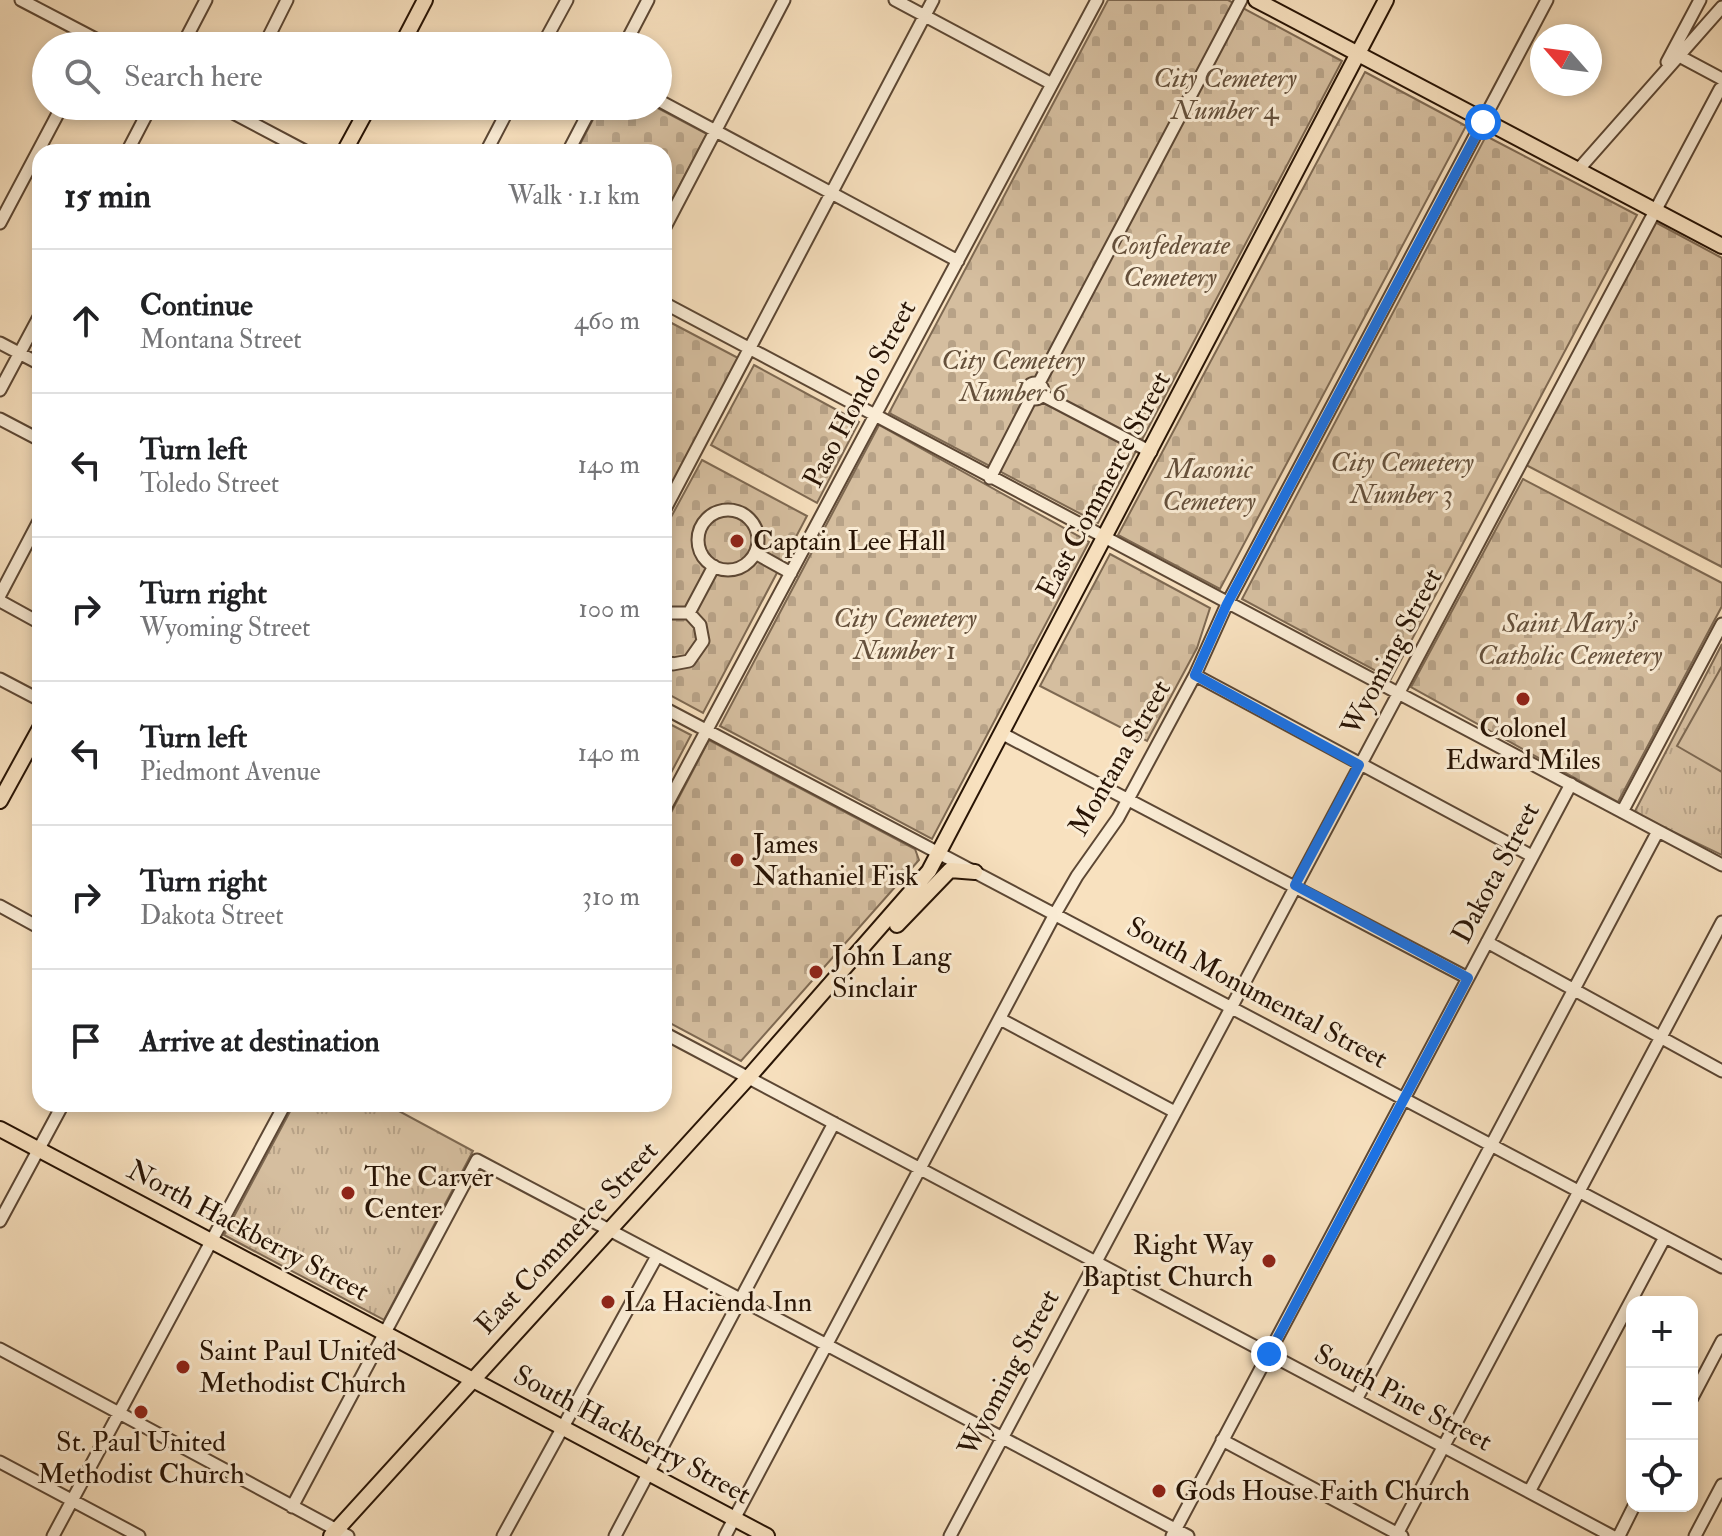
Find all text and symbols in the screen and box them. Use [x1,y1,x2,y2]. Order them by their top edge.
north arrow [1530,24,1602,96]
search box [32,32,672,120]
icon: search [60,54,104,98]
text: Search here [124,58,263,95]
park label: City Cemetery Number 4 [1153,61,1297,128]
route start [1465,104,1501,140]
text: 15 min [64,175,151,218]
text: Walk · 1.1 km [508,180,640,212]
park label: Confederate Cemetery [1110,228,1231,295]
text: Continue [140,287,253,324]
street label: Paso Hondo Street [796,294,924,494]
icon: ahead [64,299,108,343]
text: 460 m [574,305,640,337]
text: Montana Street [140,324,302,356]
park label: City Cemetery Number 6 [941,343,1085,410]
street label: East Commerce Street [1029,366,1179,604]
text: Turn left [140,431,247,468]
icon: left [64,443,108,487]
park label: City Cemetery Number 3 [1330,445,1474,512]
text: 140 m [578,449,640,481]
park label: Masonic Cemetery [1162,452,1256,519]
text: Toledo Street [140,468,279,500]
place label: Captain Lee Hall [753,524,946,559]
marker: Captain Lee Hall [728,532,746,550]
street label: Wyoming Street [1333,563,1451,742]
text: Turn right [140,575,267,612]
icon: right [64,587,108,631]
text: 100 m [579,593,640,625]
park label: City Cemetery Number 1 [833,601,977,668]
park label: Saint Mary's Catholic Cemetery [1478,606,1663,673]
text: Wyoming Street [140,612,311,644]
street label: Montana Street [1061,674,1179,842]
marker: Colonel Edward Miles [1514,690,1532,708]
place label: Colonel Edward Miles [1445,711,1601,778]
text: Turn left [140,719,247,756]
icon: left [64,731,108,775]
text: 140 m [578,737,640,769]
text: Piedmont Avenue [140,756,321,788]
street label: Dakota Street [1444,797,1548,949]
place label: James Nathaniel Fisk [752,827,919,894]
marker: James Nathaniel Fisk [728,851,746,869]
text: Turn right [140,863,267,900]
icon: right [64,875,108,919]
text: 310 m [582,881,640,913]
text: Dakota Street [140,900,284,932]
street label: South Monumental Street [1120,909,1394,1077]
place label: John Lang Sinclair [831,939,952,1006]
marker: John Lang Sinclair [807,963,825,981]
icon: arrive [64,1019,108,1063]
text: Arrive at destination [140,1023,380,1060]
street label: East Commerce Street [468,1134,666,1342]
street label: North Hackberry Street [121,1152,375,1310]
place label: The Carver Center [364,1160,494,1227]
marker: The Carver Center [339,1184,357,1202]
place label: Right Way Baptist Church [1082,1228,1254,1295]
marker: Right Way Baptist Church [1260,1252,1278,1270]
street label: Wyoming Street [950,1284,1068,1463]
place label: La Hacienda Inn [624,1285,812,1320]
marker: La Hacienda Inn [599,1293,617,1311]
map controls [1626,1296,1698,1512]
button: + [1626,1296,1698,1368]
place label: Saint Paul United Methodist Church [199,1334,406,1401]
route end [1251,1336,1287,1372]
street label: South Pine Street [1308,1336,1498,1460]
marker: Saint Paul United Methodist Church [174,1358,192,1376]
street label: South Hackberry Street [507,1358,757,1512]
button: − [1626,1368,1698,1440]
marker: St. Paul United Methodist Church [132,1403,150,1421]
place label: St. Paul United Methodist Church [37,1425,245,1492]
button: locate [1626,1440,1698,1512]
place label: Gods House Faith Church [1175,1474,1470,1509]
marker: Gods House Faith Church [1150,1482,1168,1500]

